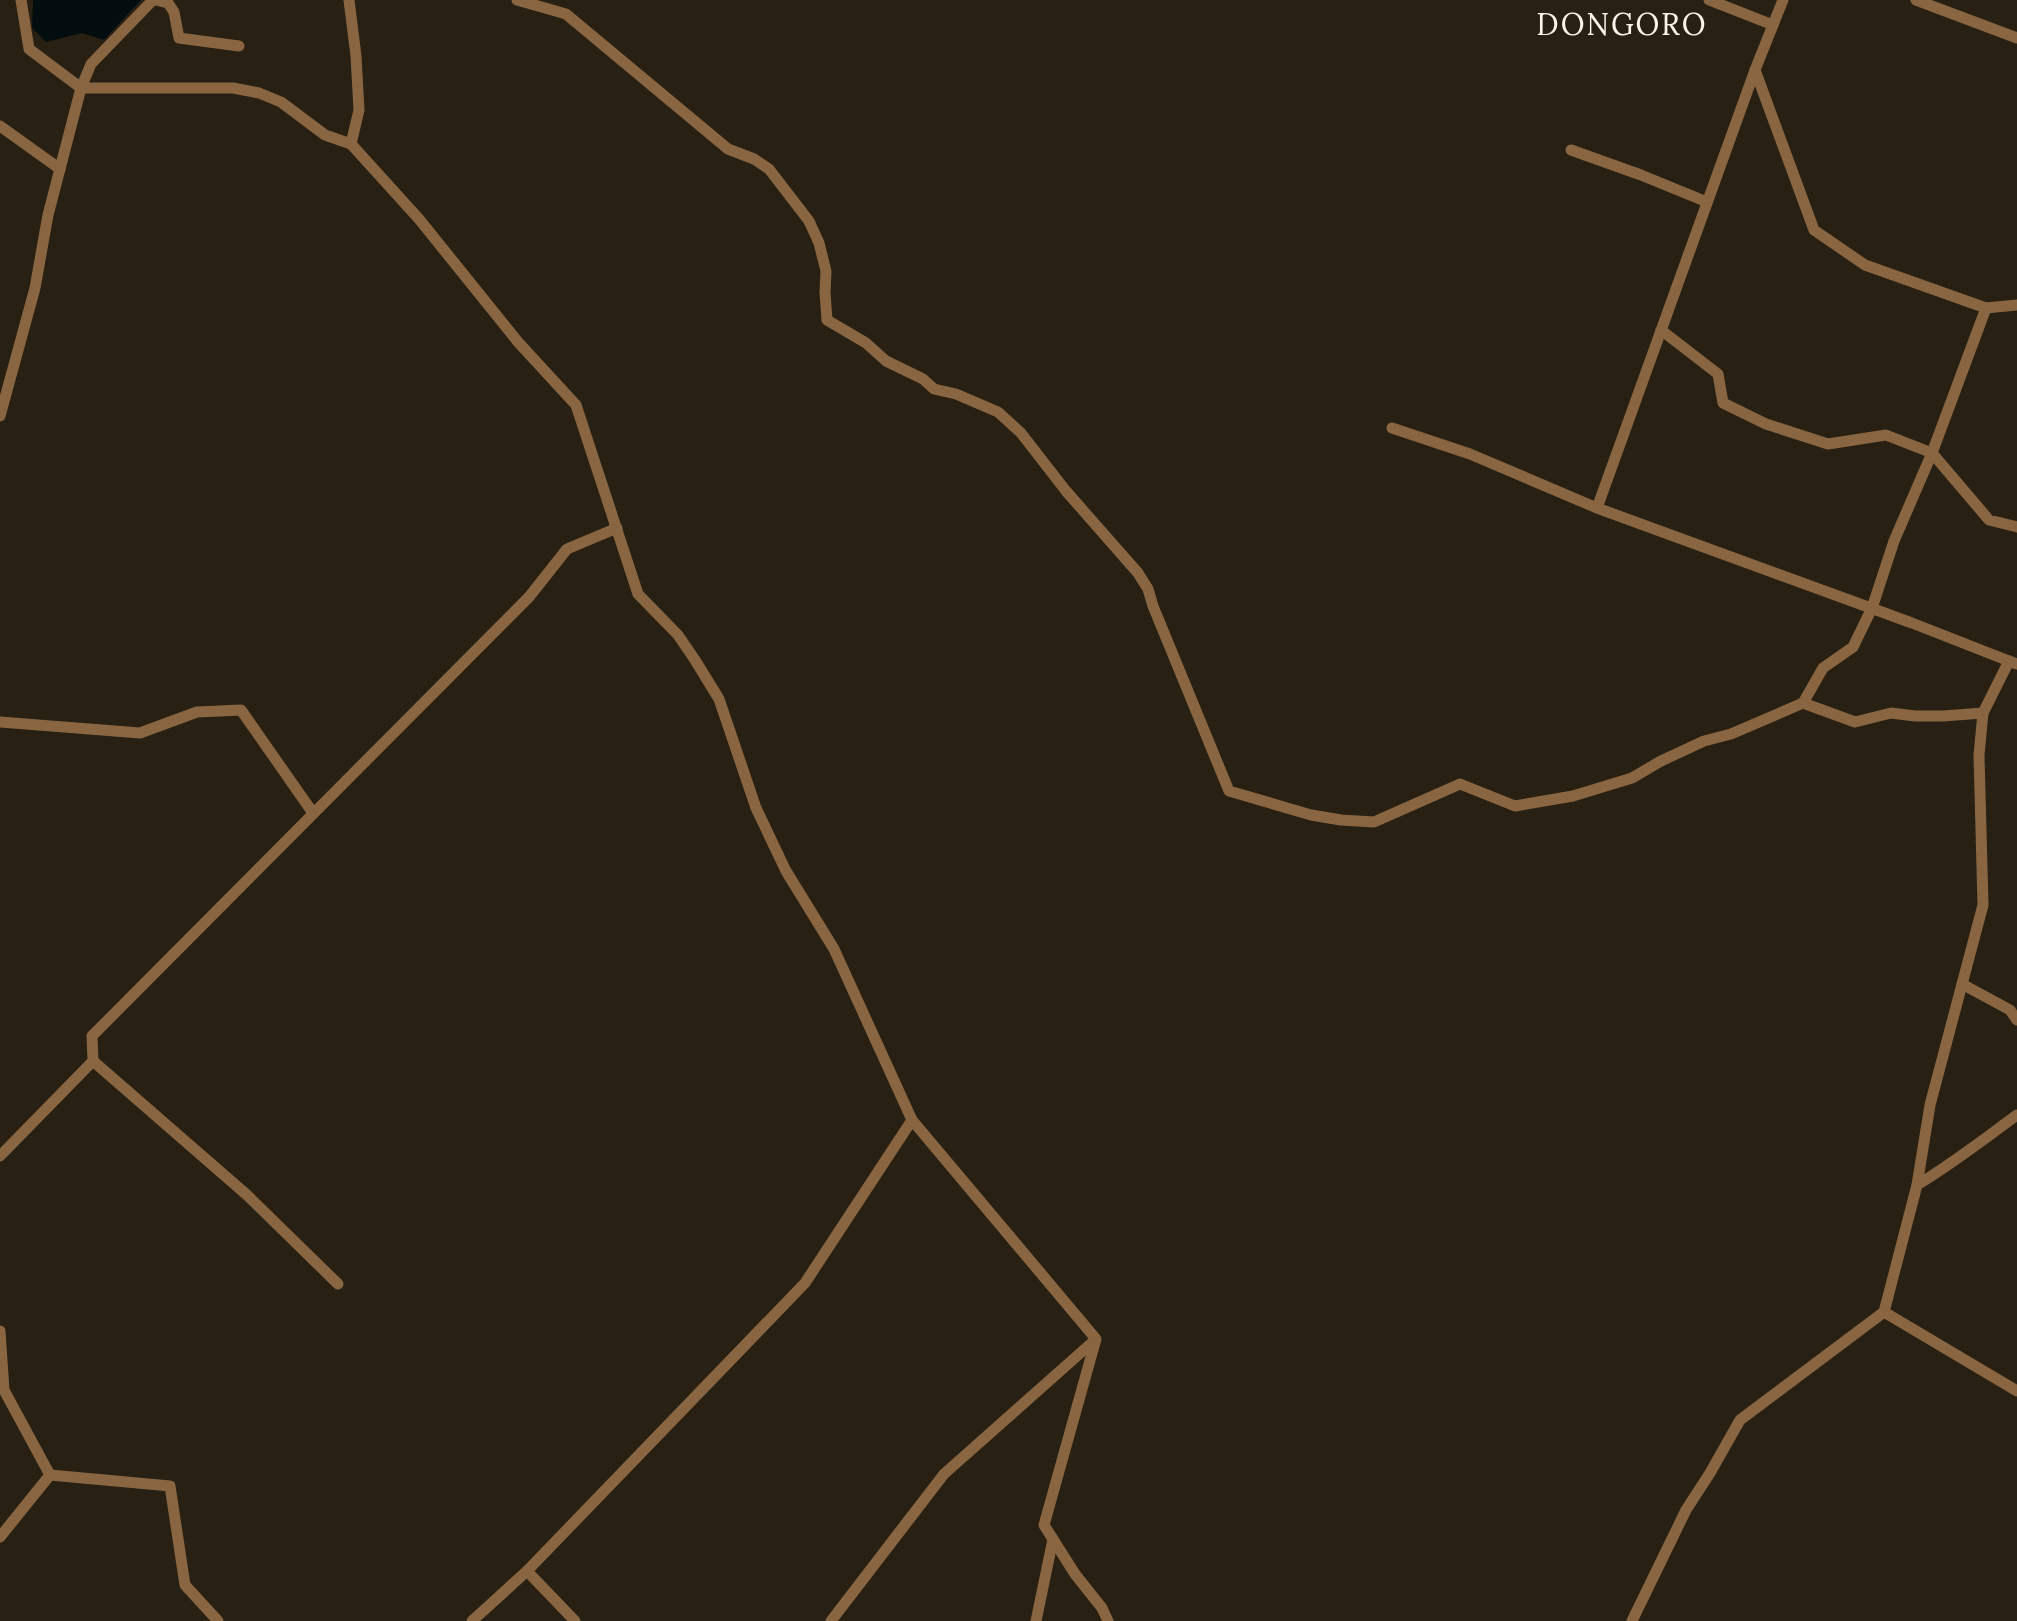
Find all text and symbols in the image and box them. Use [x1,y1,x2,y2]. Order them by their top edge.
district label: DONGORO [1536,5,1708,43]

